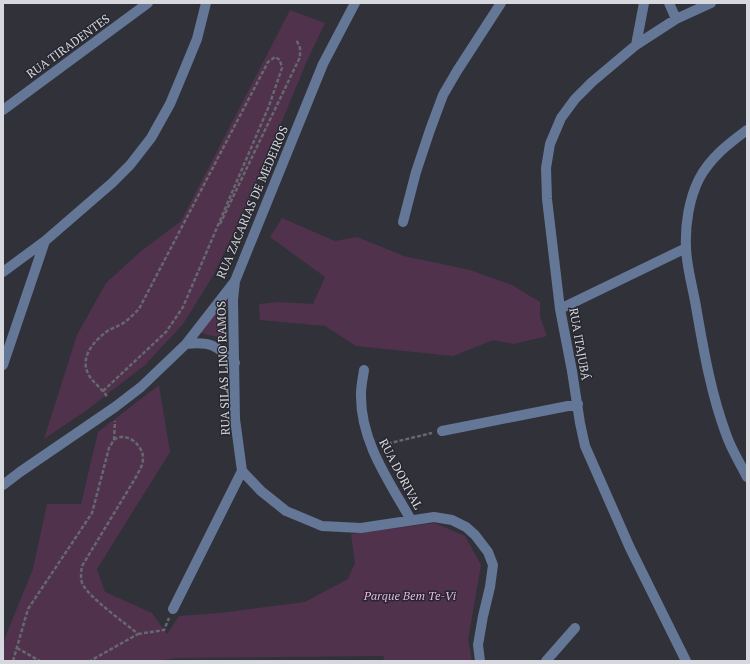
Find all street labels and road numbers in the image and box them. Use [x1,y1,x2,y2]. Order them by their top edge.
street label: RUA TIRADENTES [23,11,113,81]
street label: RUA ZACARIAS DE MEDEIROS [213,123,291,281]
street label: RUA SILAS LINO RAMOS [213,301,233,435]
street label: RUA ITAJUBÁ [566,307,594,382]
street label: RUA DORIVAL [376,436,426,512]

